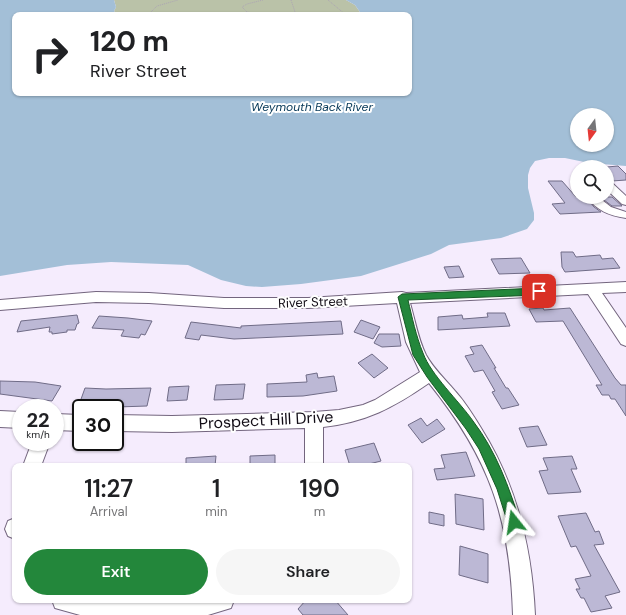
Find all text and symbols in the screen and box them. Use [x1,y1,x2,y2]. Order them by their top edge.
text: 120 m [90,23,169,60]
icon: right [24,28,76,80]
text: River Street [90,59,187,83]
water label: Weymouth Back River [251,99,373,115]
north arrow [570,108,614,152]
map controls [570,108,614,204]
button: search [570,160,614,204]
pin [522,274,556,308]
icon: arrive [528,280,550,302]
street label: River Street [278,292,348,312]
speed limit sign: 30 [72,399,124,451]
street label: Prospect Hill Drive [198,406,334,434]
text: 22 [26,407,50,433]
text: km/h [26,428,50,441]
text: 11:27 [84,473,133,504]
text: 1 [212,473,220,504]
text: 190 [300,473,340,504]
position arrow [493,501,535,543]
text: Arrival [90,503,128,520]
text: min [205,503,227,520]
text: m [314,503,325,520]
button: Exit [24,549,208,595]
button: Share [216,549,400,595]

